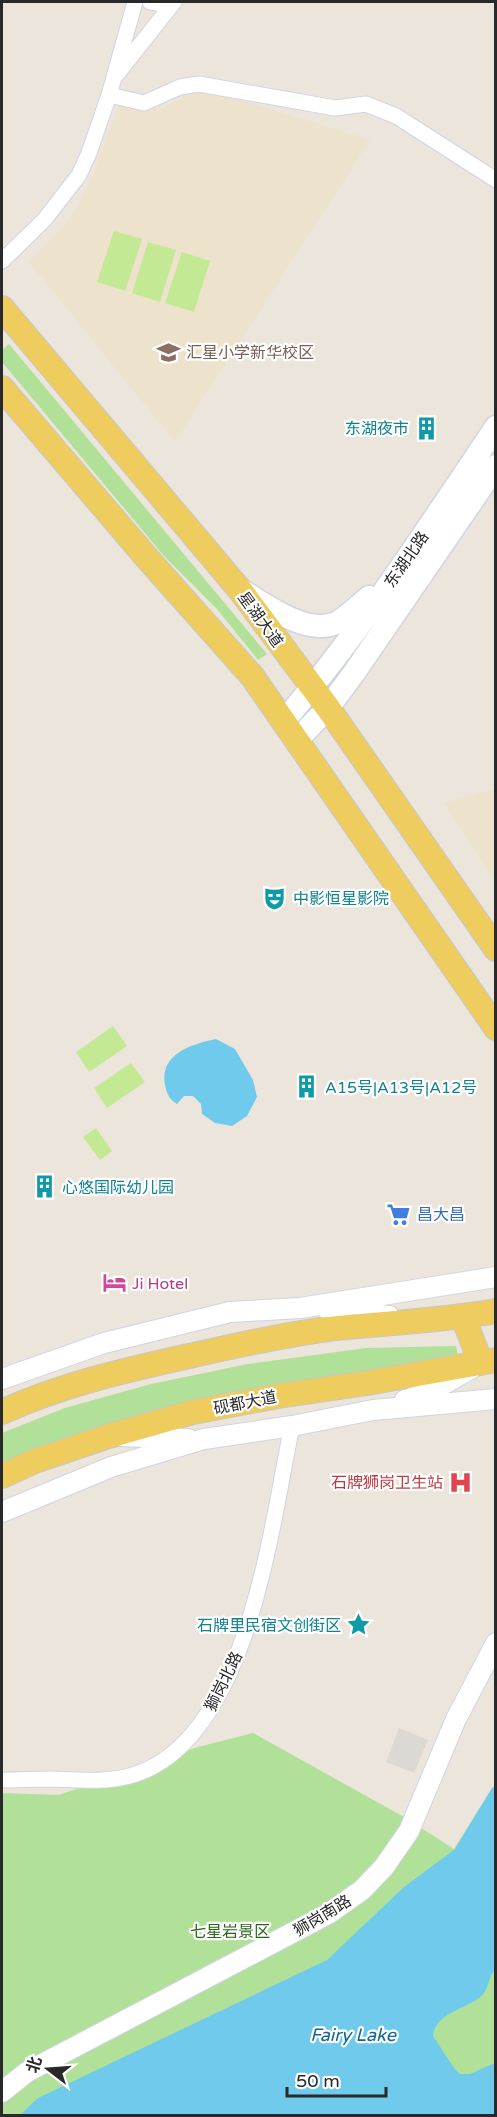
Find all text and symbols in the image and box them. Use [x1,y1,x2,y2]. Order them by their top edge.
school or university icon: 汇星小学新华校区 [155,339,181,365]
place label: 汇星小学新华校区 [186,343,314,363]
building icon: 东湖夜市 [414,415,440,441]
place label: 东湖夜市 [345,419,409,439]
street label: 东湖北路 [380,528,433,592]
street label: 星湖大道 [233,588,287,651]
theatre icon: 中影恒星影院 [262,885,288,911]
place label: 中影恒星影院 [293,889,389,909]
building icon: A15号|A13号|A12号 [294,1074,320,1100]
place label: A15号|A13号|A12号 [325,1078,477,1098]
building icon: 心悠国际幼儿园 [31,1174,57,1200]
place label: 心悠国际幼儿园 [62,1178,174,1198]
supermarket icon: 昌大昌 [386,1201,412,1227]
place label: 昌大昌 [417,1205,465,1225]
hotel icon: Ji Hotel [101,1270,127,1296]
place label: Ji Hotel [132,1274,188,1294]
street label: 砚都大道 [212,1387,279,1419]
hospital icon: 石牌狮岗卫生站 [448,1469,474,1495]
place label: 石牌狮岗卫生站 [331,1473,443,1493]
place icon: 石牌里民宿文创街区 [346,1612,372,1638]
place label: 石牌里民宿文创街区 [197,1616,341,1636]
street label: 獅岗北路 [201,1648,247,1715]
street label: 狮岗南路 [290,1891,355,1941]
park label: 七星岩景区 [190,1922,270,1942]
water label: Fairy Lake [310,2024,397,2046]
north arrow [18,2039,78,2099]
text: 北 [23,2054,47,2075]
scale bar [287,2060,386,2098]
text: 50 m [296,2070,340,2092]

